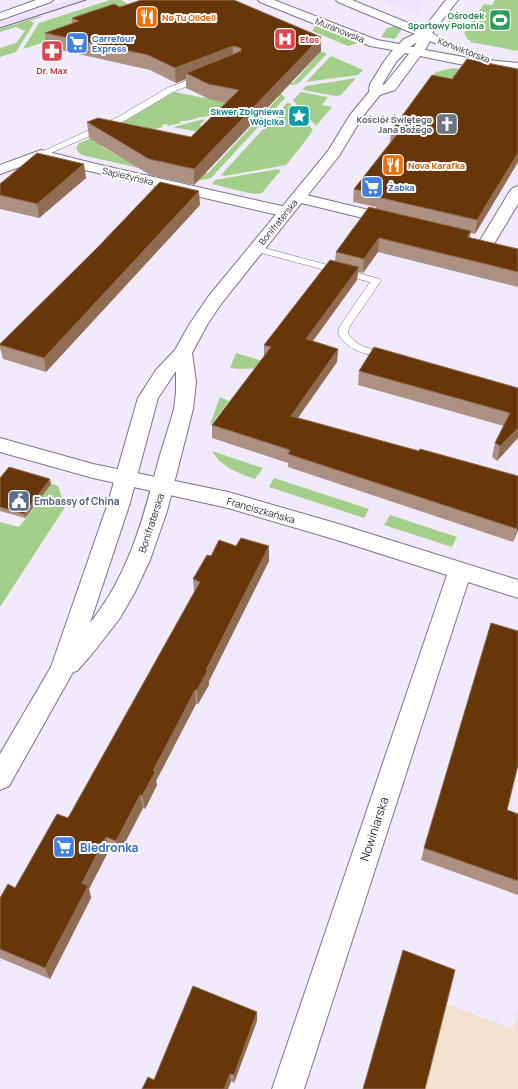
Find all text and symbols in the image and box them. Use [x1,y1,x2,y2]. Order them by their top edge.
restaurant icon: No Tu Olideli [134,4,160,30]
sports icon: Ośrodek Sportowy Polonia [487,7,513,33]
place label: Ośrodek Sportowy Polonia [408,9,485,32]
place label: No Tu Olideli [162,11,216,24]
street label: Muranowska [313,14,367,46]
hospital icon: Etos [272,26,298,52]
supermarket icon: Carrefour Express [64,30,90,56]
place label: Carrefour Express [92,32,135,55]
place label: Etos [300,33,319,46]
street label: Konwiktorska [436,34,492,66]
pharmacy icon: Dr. Max [39,38,65,64]
place label: Dr. Max [36,64,68,77]
place icon: Skwer Zbigniewa Wójcika [286,103,312,129]
place label: Skwer Zbigniewa Wójcika [210,105,284,128]
church icon: Kościół Świętego Jana Bożego [434,111,460,137]
place label: Kościół Świętego Jana Bożego [356,113,432,136]
restaurant icon: Nova Karafka [380,152,406,178]
place label: Nova Karafka [408,159,465,172]
street label: Sapieżyńska [101,164,155,188]
supermarket icon: Żabka [359,174,385,200]
place label: Żabka [388,181,415,194]
street label: Bonifraterska [255,196,301,248]
public building icon: Embassy of China [6,488,32,514]
street label: Bonifraterska [135,492,167,554]
place label: Embassy of China [34,494,120,508]
street label: Franciszkańska [225,494,297,526]
street label: Nowiniarska [356,795,392,863]
supermarket icon: Biedronka [51,834,77,860]
place label: Biedronka [80,839,139,856]

